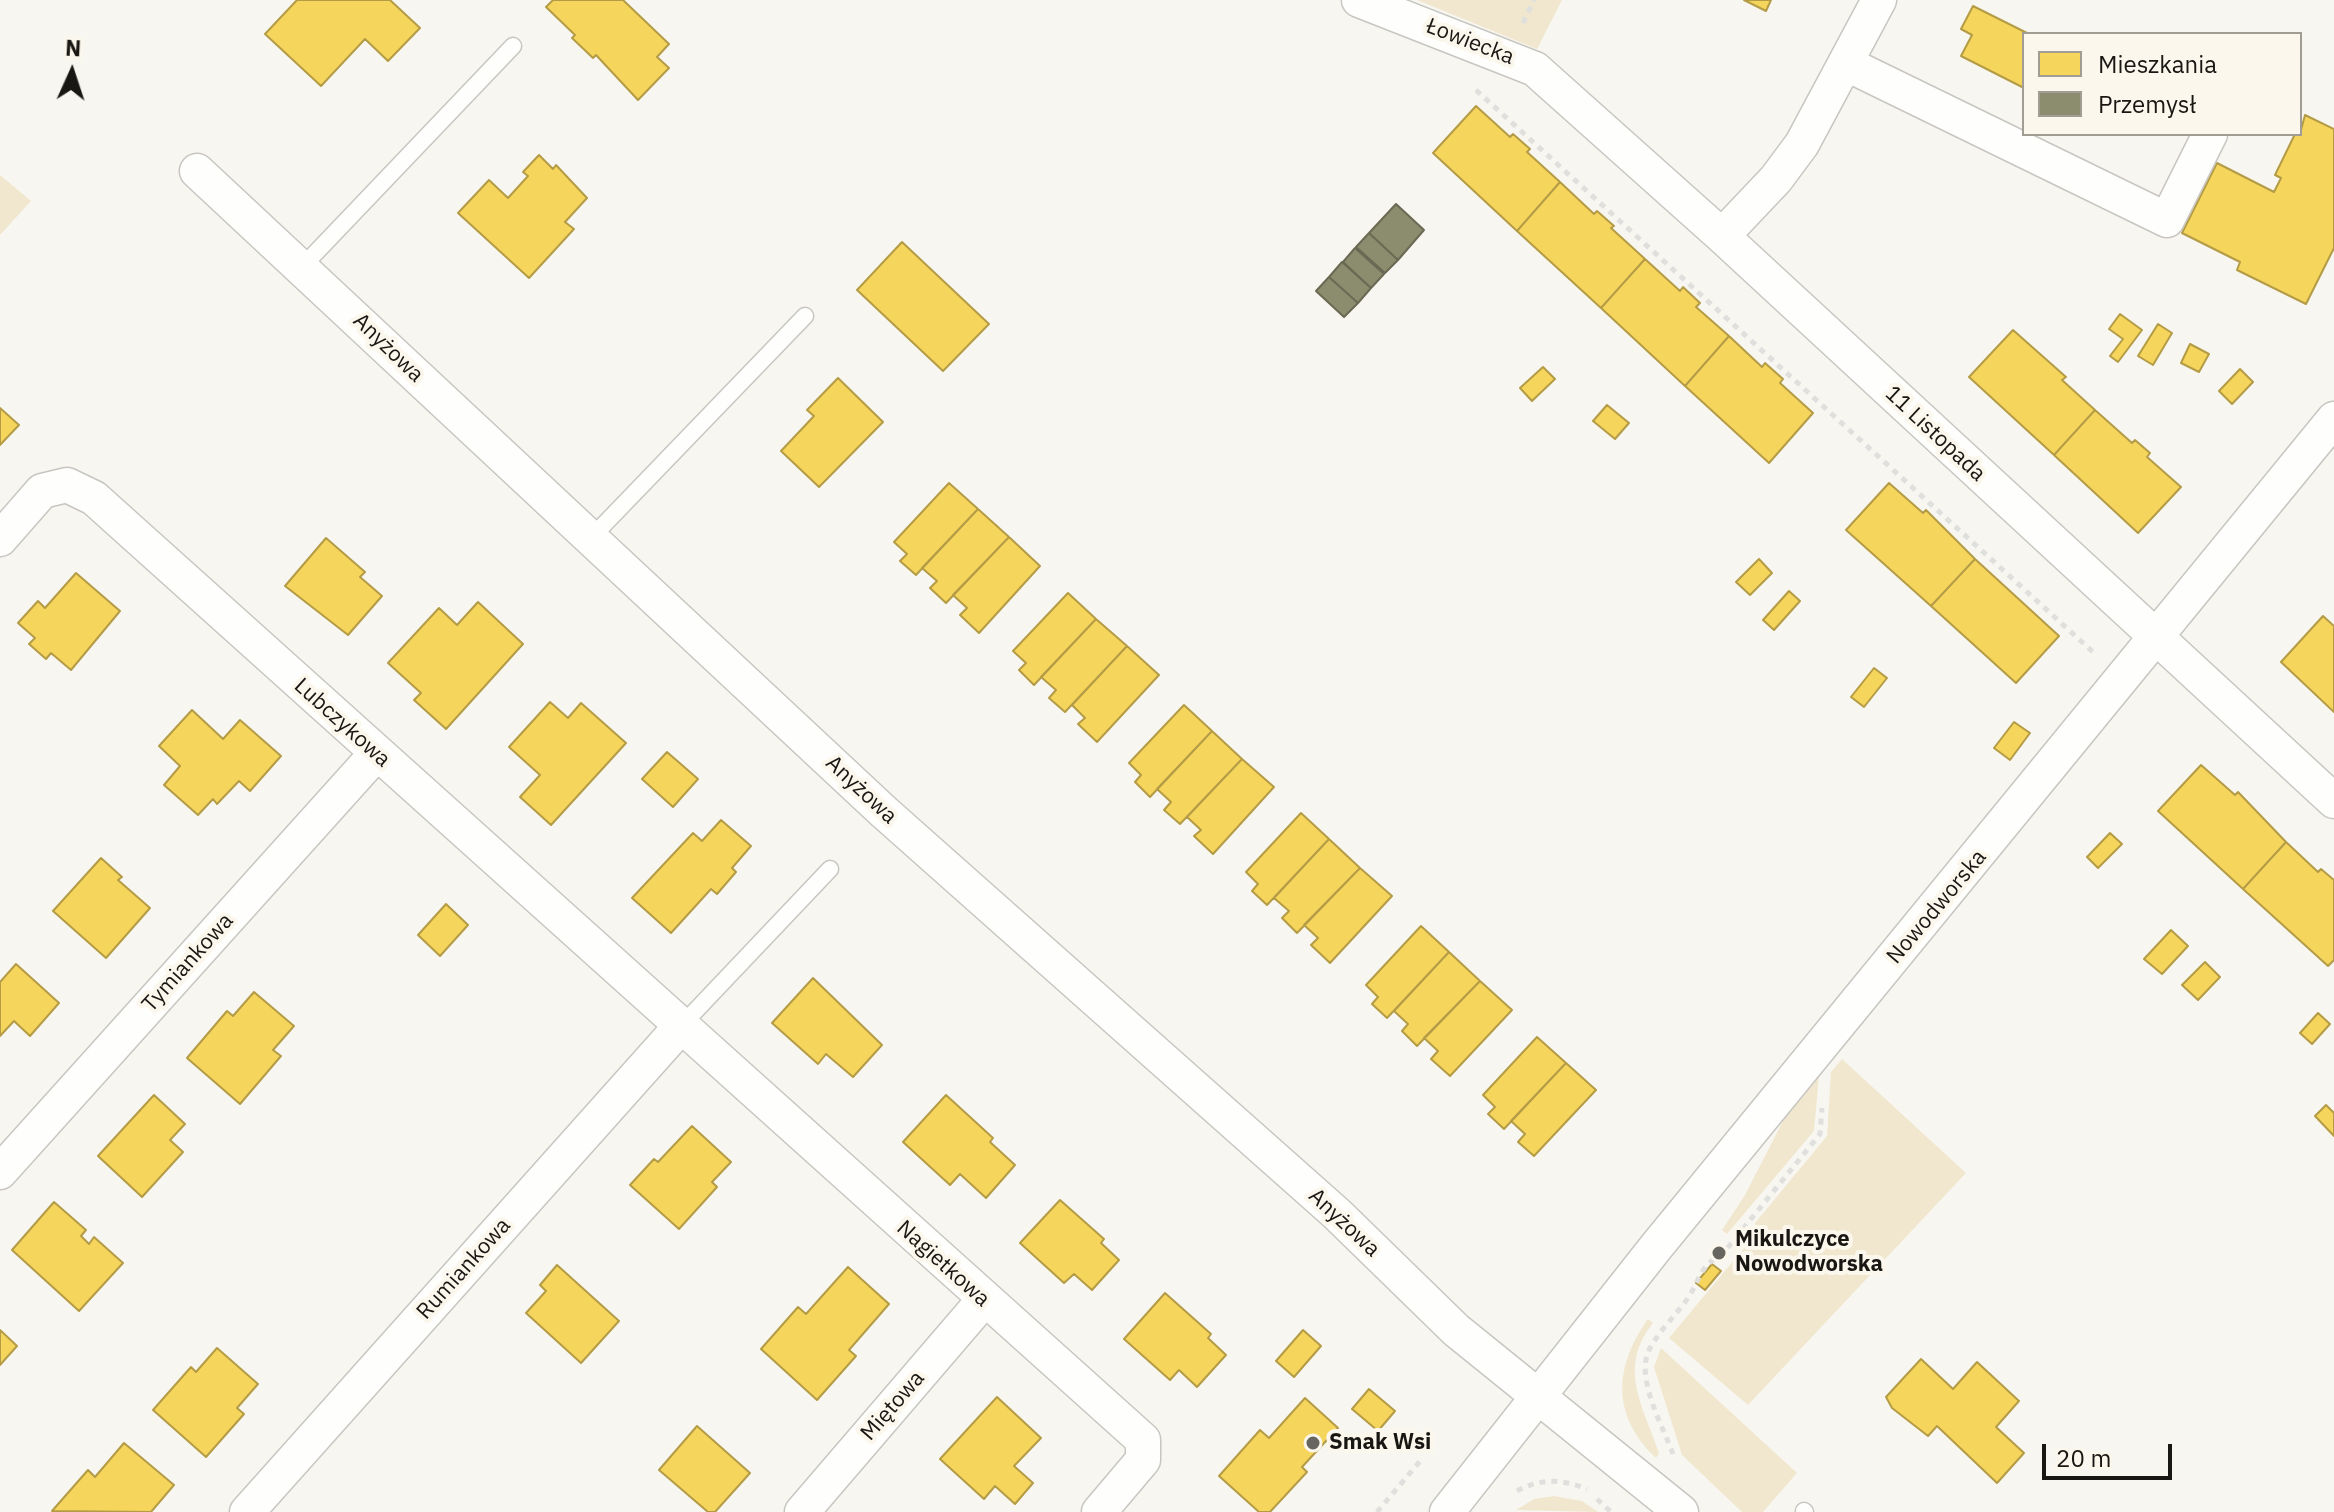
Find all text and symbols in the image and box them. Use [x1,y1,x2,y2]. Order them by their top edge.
street label: Łowiecka [1422,13,1518,71]
north arrow [32,32,112,112]
legend [2022,32,2302,136]
text: N [65,33,82,62]
text: Mieszkania [2098,48,2217,80]
text: Przemysł [2098,88,2196,120]
street label: Anyżowa [347,308,429,388]
street label: 11 Listopada [1879,381,1991,487]
street label: Lubczykowa [289,673,395,773]
street label: Anyżowa [820,750,902,830]
street label: Nowodworska [1882,845,1992,969]
street label: Tymiankowa [137,908,239,1018]
street label: Anyżowa [1303,1183,1385,1263]
street label: Rumiankowa [412,1213,516,1325]
street label: Nagietkowa [891,1215,995,1313]
place label: Mikulczyce Nowodworska [1735,1227,1883,1278]
marker: Mikulczyce Nowodworska [1710,1244,1728,1262]
street label: Miętowa [856,1366,930,1446]
scale bar [2046,1428,2176,1478]
place label: Smak Wsi [1329,1430,1431,1456]
marker: Smak Wsi [1304,1434,1322,1452]
text: 20 m [2056,1442,2111,1474]

